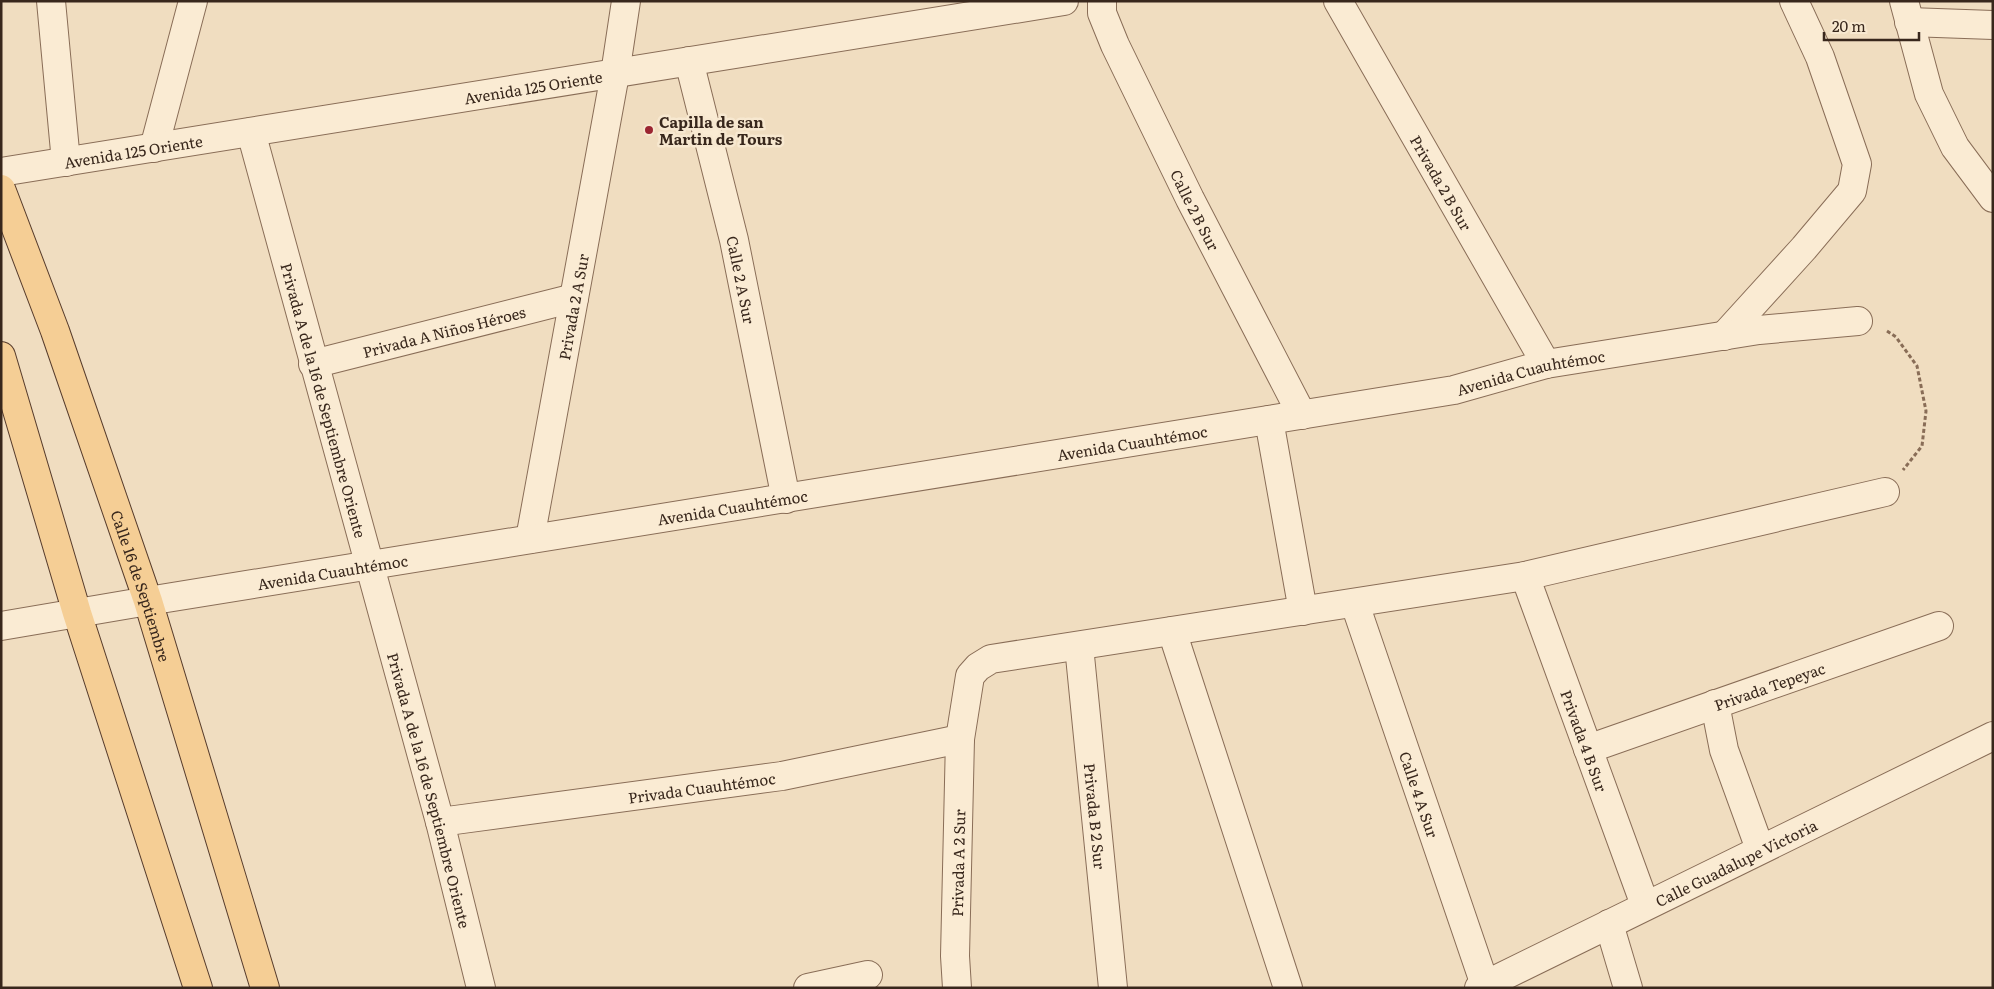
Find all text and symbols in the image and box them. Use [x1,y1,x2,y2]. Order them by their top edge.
scale bar [1824,10,1919,42]
text: 20 m [1832,14,1866,37]
street label: Avenida 125 Oriente [462,64,604,109]
place label: Capilla de san Martin de Tours [659,110,783,150]
marker: Capilla de san Martin de Tours [643,124,655,136]
street label: Avenida 125 Oriente [62,128,204,173]
street label: Privada 2 B Sur [1405,130,1478,234]
street label: Calle 2 B Sur [1166,165,1226,254]
street label: Calle 2 A Sur [722,234,762,326]
street label: Privada 2 A Sur [551,252,593,362]
street label: Privada A de la 16 de Septiembre Oriente [276,260,373,540]
street label: Privada A Niños Héroes [360,299,528,363]
street label: Avenida Cuauhtémoc [1454,343,1607,400]
street label: Avenida Cuauhtémoc [1055,418,1209,465]
street label: Avenida Cuauhtémoc [655,483,810,530]
street label: Calle 16 de Septiembre [106,507,177,665]
street label: Avenida Cuauhtémoc [256,548,410,595]
street label: Privada A de la 16 de Septiembre Oriente [383,650,477,931]
street label: Privada Tepeyac [1711,655,1828,716]
street label: Privada 4 B Sur [1556,686,1614,795]
street label: Calle 4 A Sur [1395,748,1445,841]
street label: Privada B 2 Sur [1079,762,1113,870]
street label: Privada Cuauhtémoc [627,765,777,808]
street label: Privada A 2 Sur [944,809,970,917]
street label: Calle Guadalupe Victoria [1651,812,1822,912]

